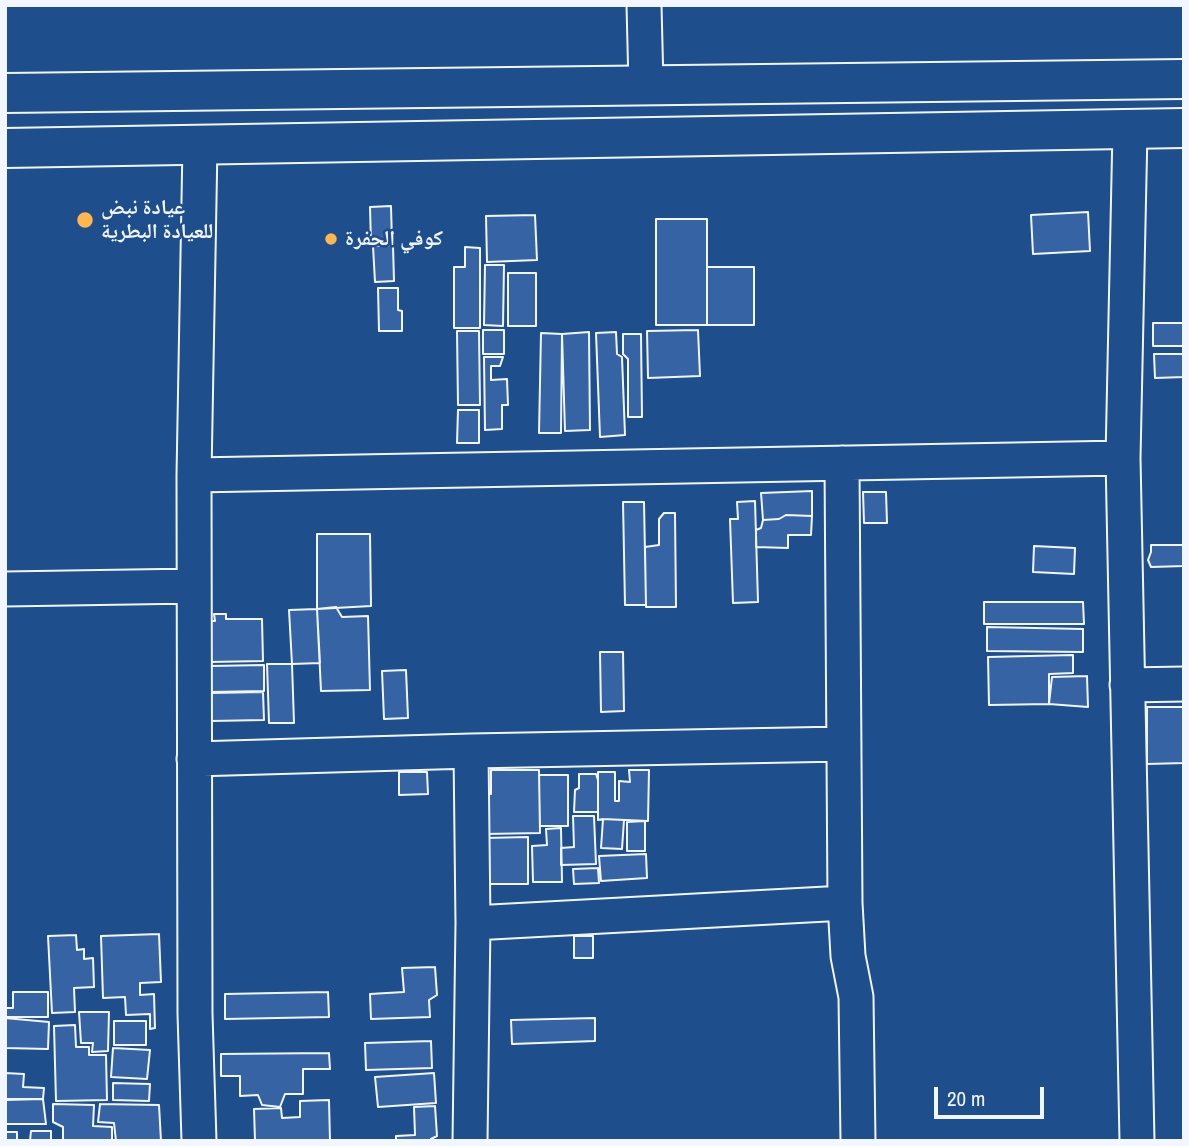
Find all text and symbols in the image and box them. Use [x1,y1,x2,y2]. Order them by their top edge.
place label: عيادة نبض للعيادة البطرية [101,195,213,245]
marker: عيادة نبض للعيادة البطرية [75,210,95,230]
place label: كوفي الحفرة [345,226,443,252]
marker: كوفي الحفرة [323,231,339,247]
scale bar [937,1072,1047,1116]
text: 20 m [947,1084,985,1113]

